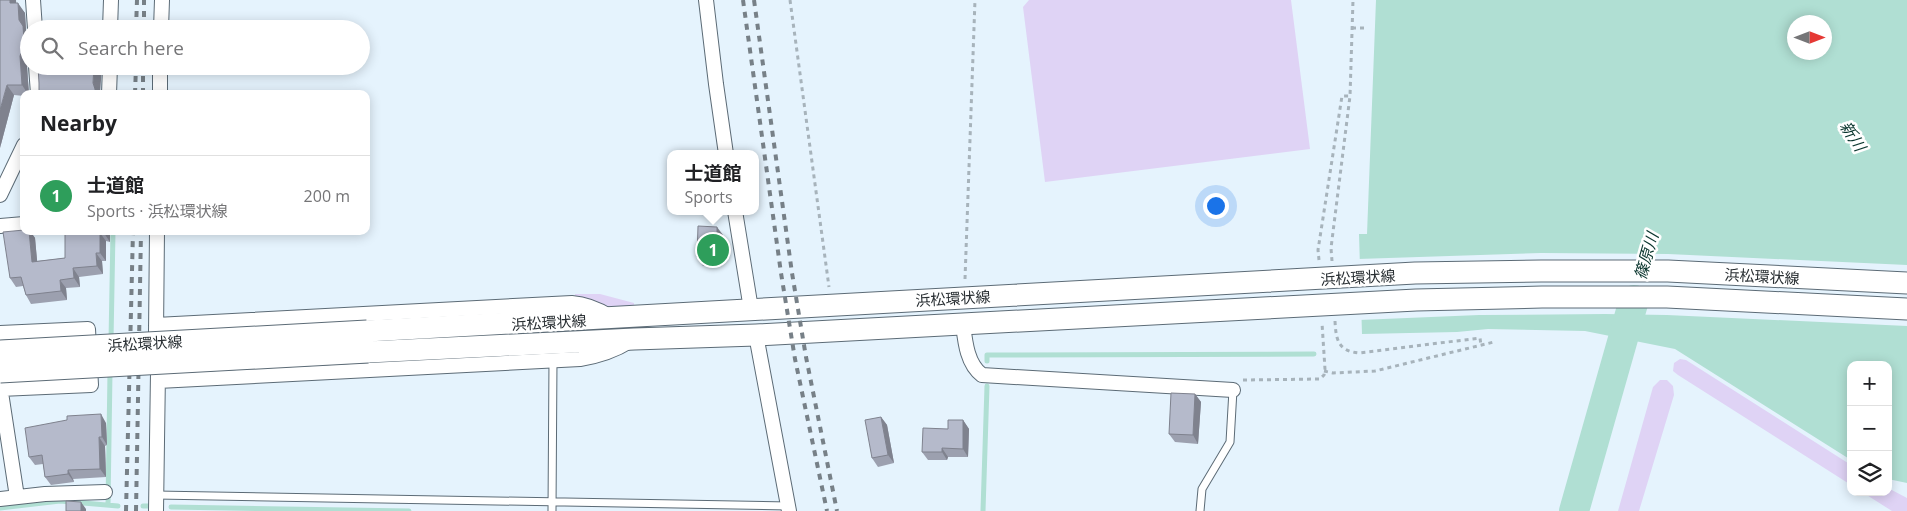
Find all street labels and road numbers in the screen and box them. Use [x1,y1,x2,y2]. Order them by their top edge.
street label: 浜松環状線 [1724,264,1800,288]
street label: 浜松環状線 [1320,265,1396,289]
street label: 浜松環状線 [915,286,991,310]
street label: 浜松環状線 [511,310,587,334]
street label: 浜松環状線 [107,331,183,355]

